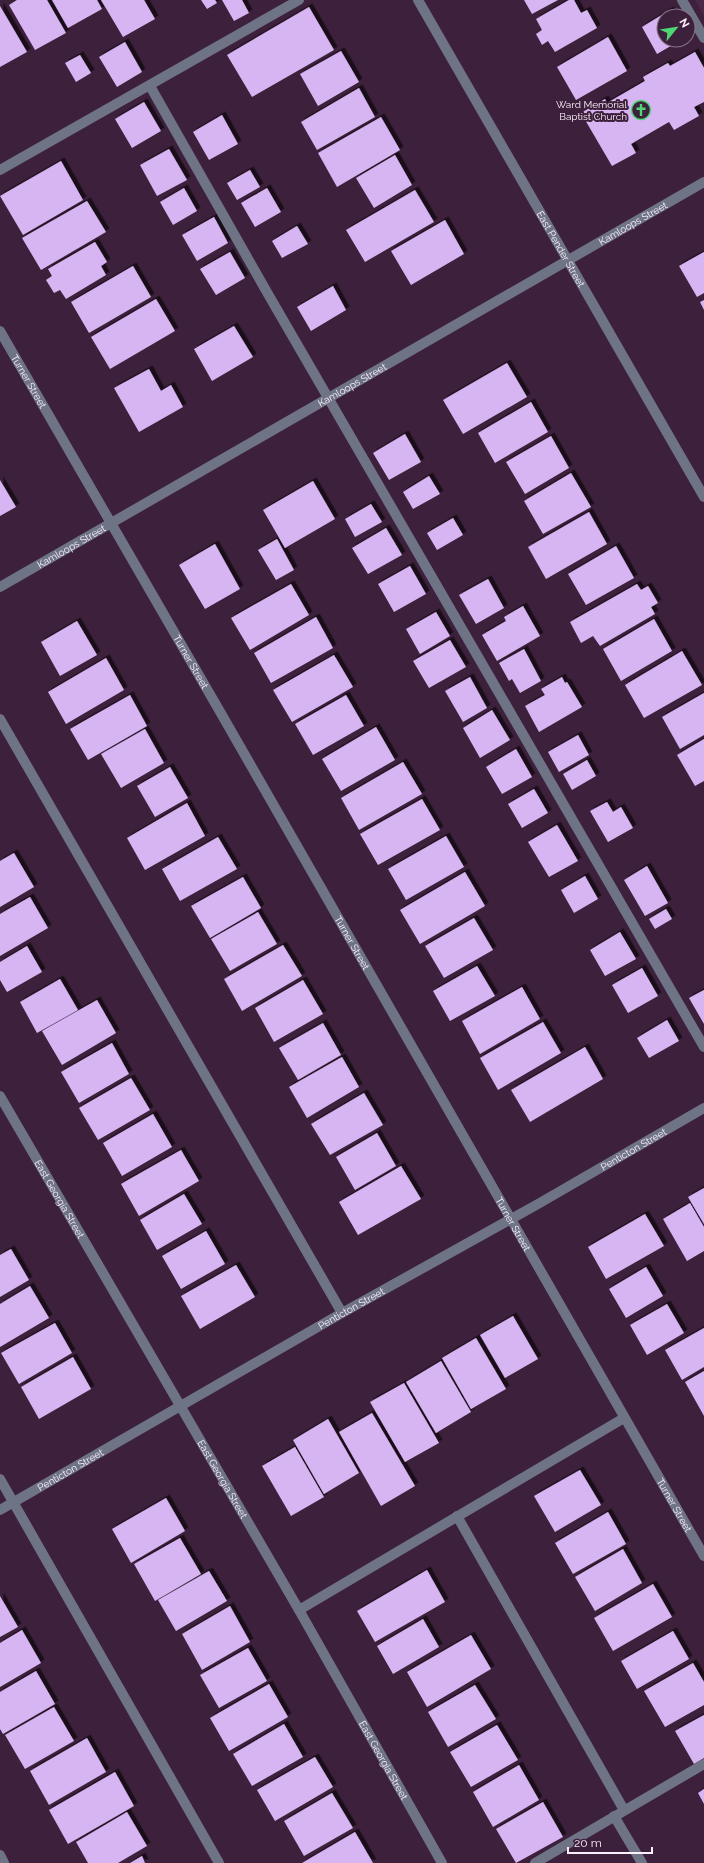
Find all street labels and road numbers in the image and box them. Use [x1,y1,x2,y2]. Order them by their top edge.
street label: Kamloops Street [597,199,669,247]
street label: East Pender Street [535,209,588,289]
street label: Turner Street [9,352,49,410]
street label: Kamloops Street [316,360,389,409]
street label: Kamloops Street [35,522,108,570]
street label: Turner Street [172,633,211,691]
street label: Turner Street [333,914,373,972]
street label: Penticton Street [598,1125,669,1172]
street label: East Georgia Street [33,1158,87,1241]
street label: Turner Street [494,1195,533,1253]
street label: Penticton Street [316,1285,387,1331]
street label: East Georgia Street [196,1438,250,1521]
street label: Penticton Street [35,1446,106,1493]
street label: Turner Street [655,1476,695,1534]
street label: East Georgia Street [357,1719,411,1802]

